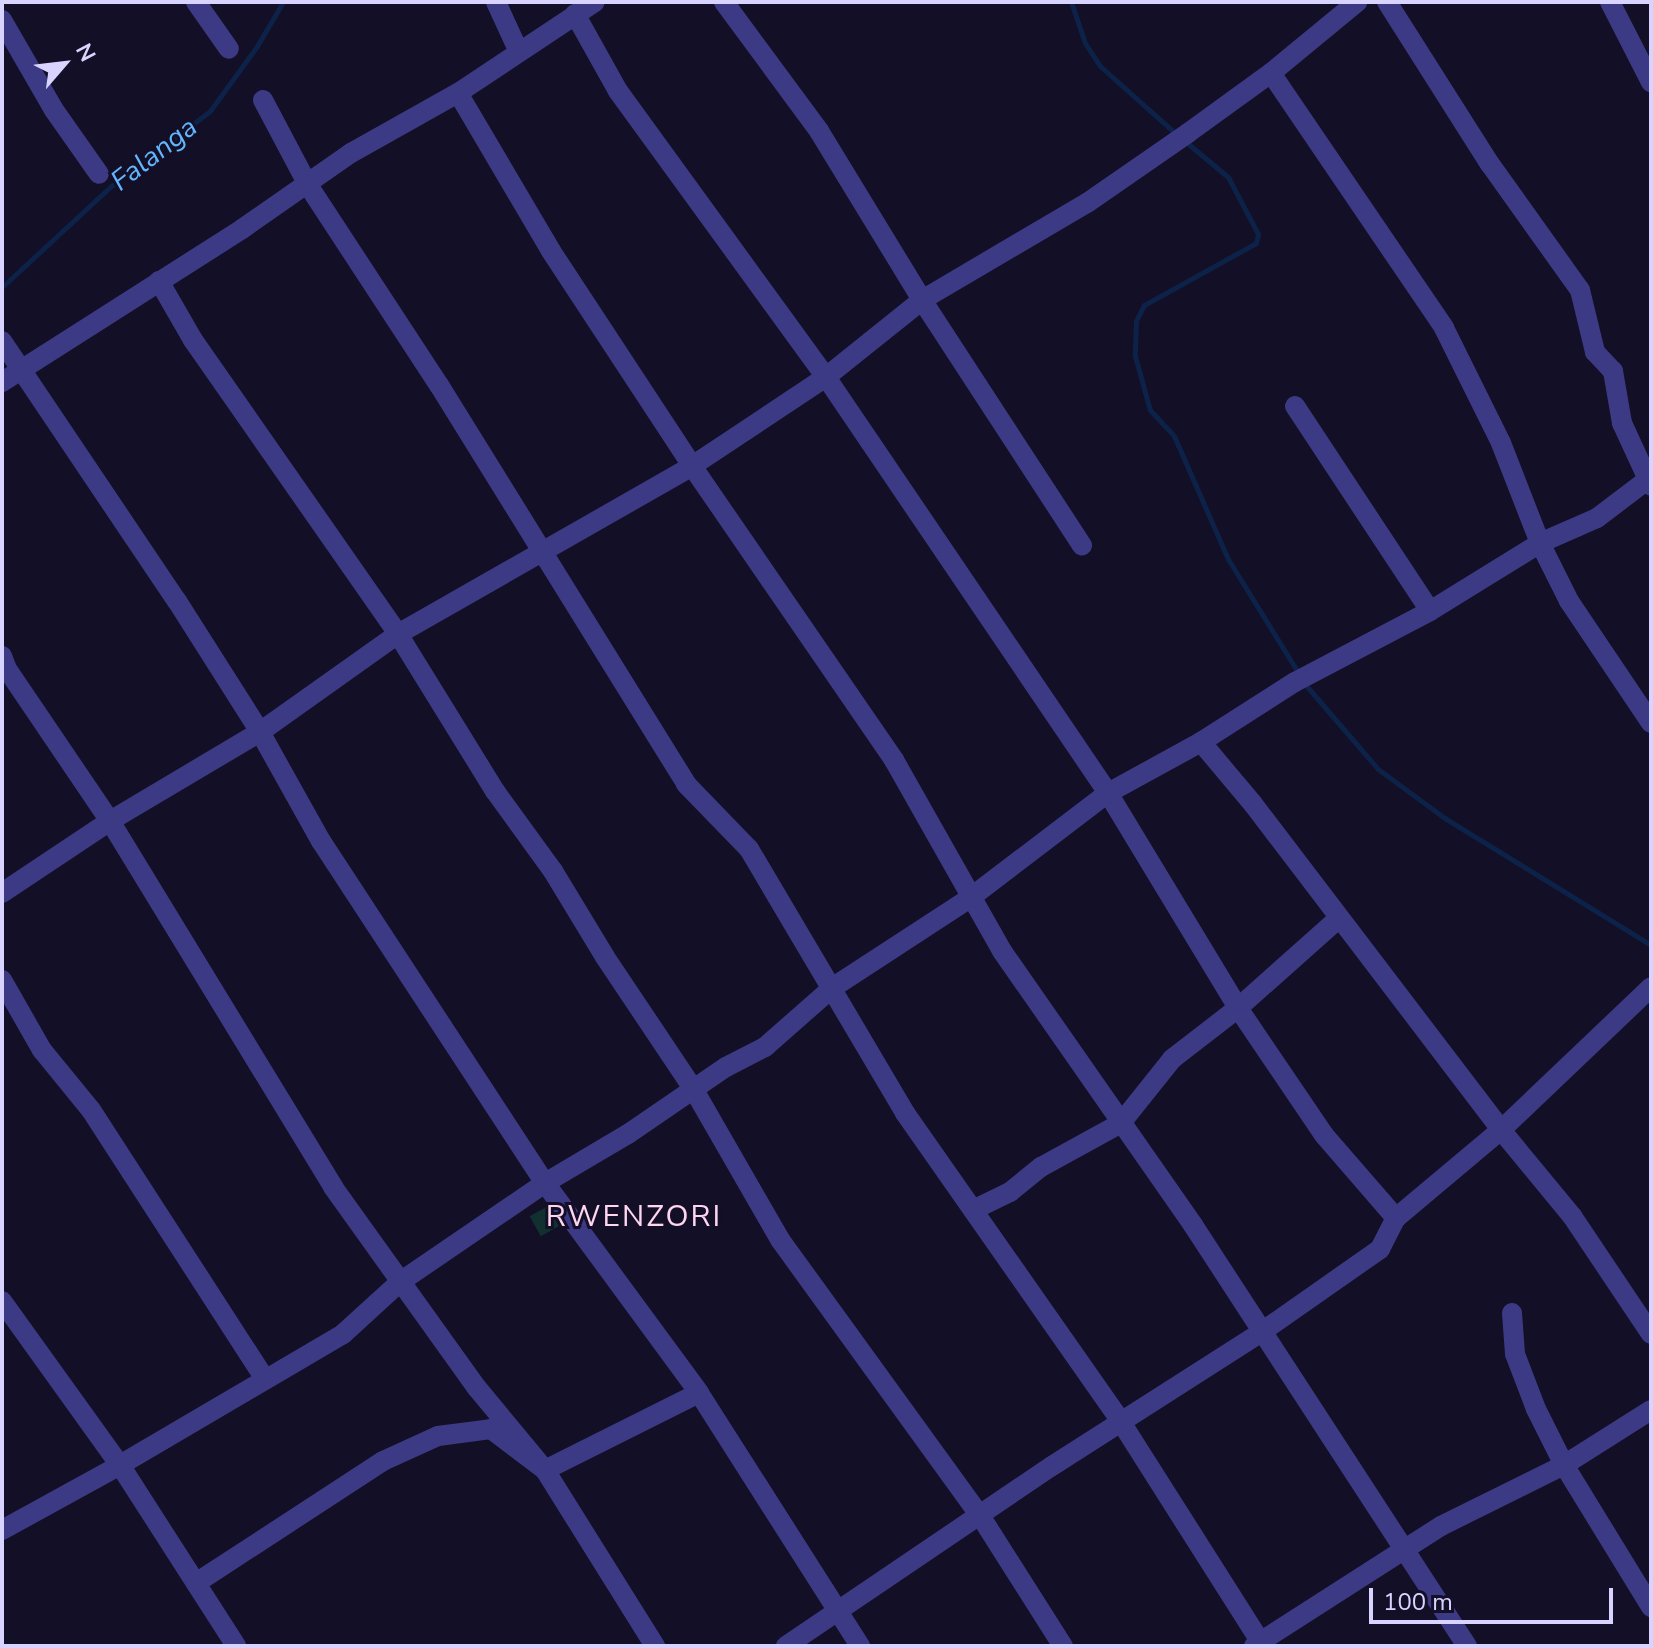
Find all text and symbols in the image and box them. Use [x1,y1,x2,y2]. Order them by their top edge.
north arrow [24,24,104,104]
text: N [68,38,102,67]
water label: Falanga [104,110,204,198]
district label: RWENZORI [546,1199,722,1235]
scale bar [1373,1572,1617,1622]
text: 100 m [1383,1586,1453,1618]

